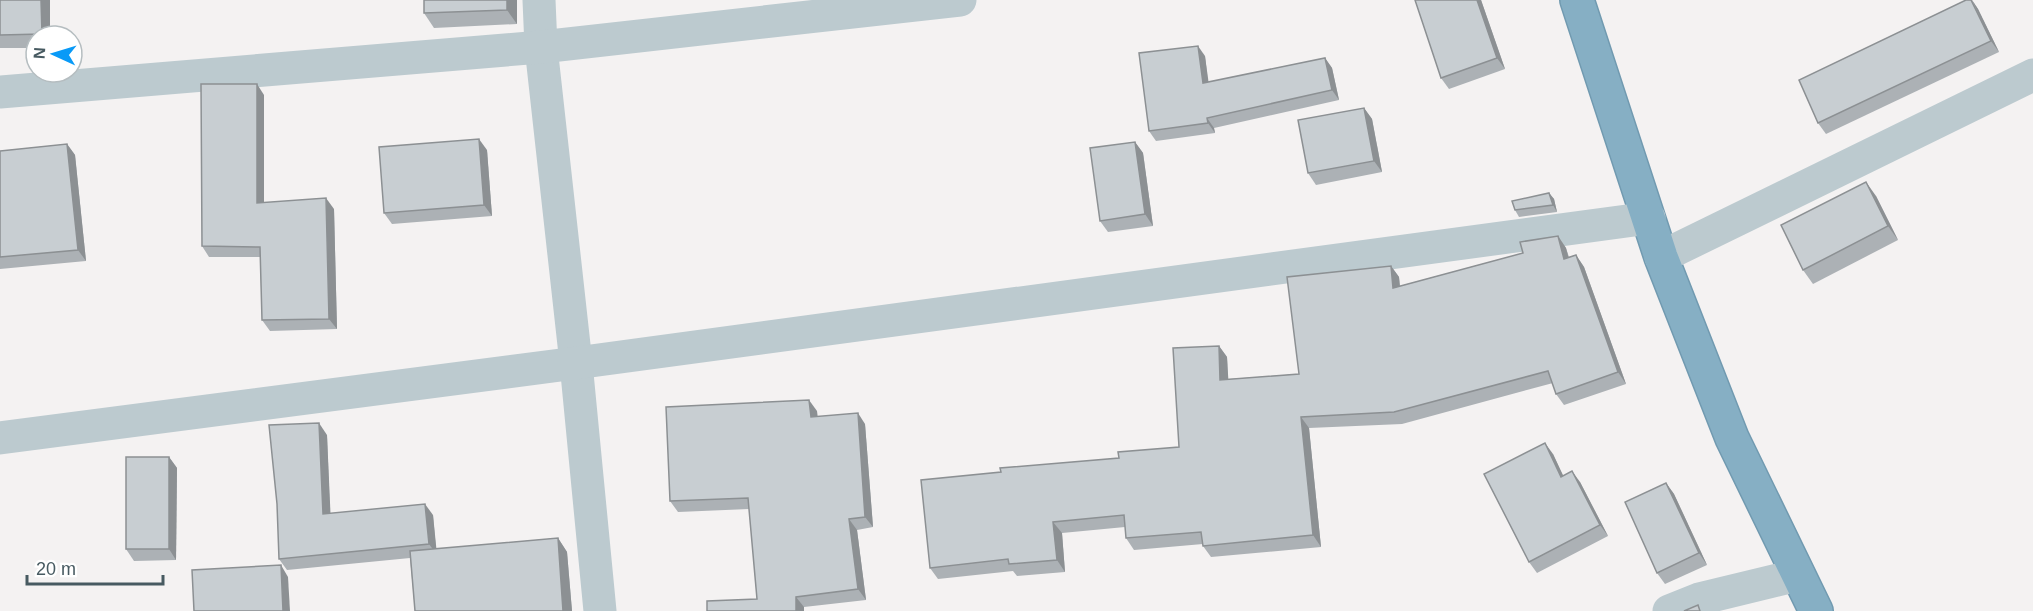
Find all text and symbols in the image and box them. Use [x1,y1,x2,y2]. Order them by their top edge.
north arrow [24,24,84,84]
text: N [31,47,48,59]
scale bar [27,548,164,586]
text: 20 m [36,559,76,579]

